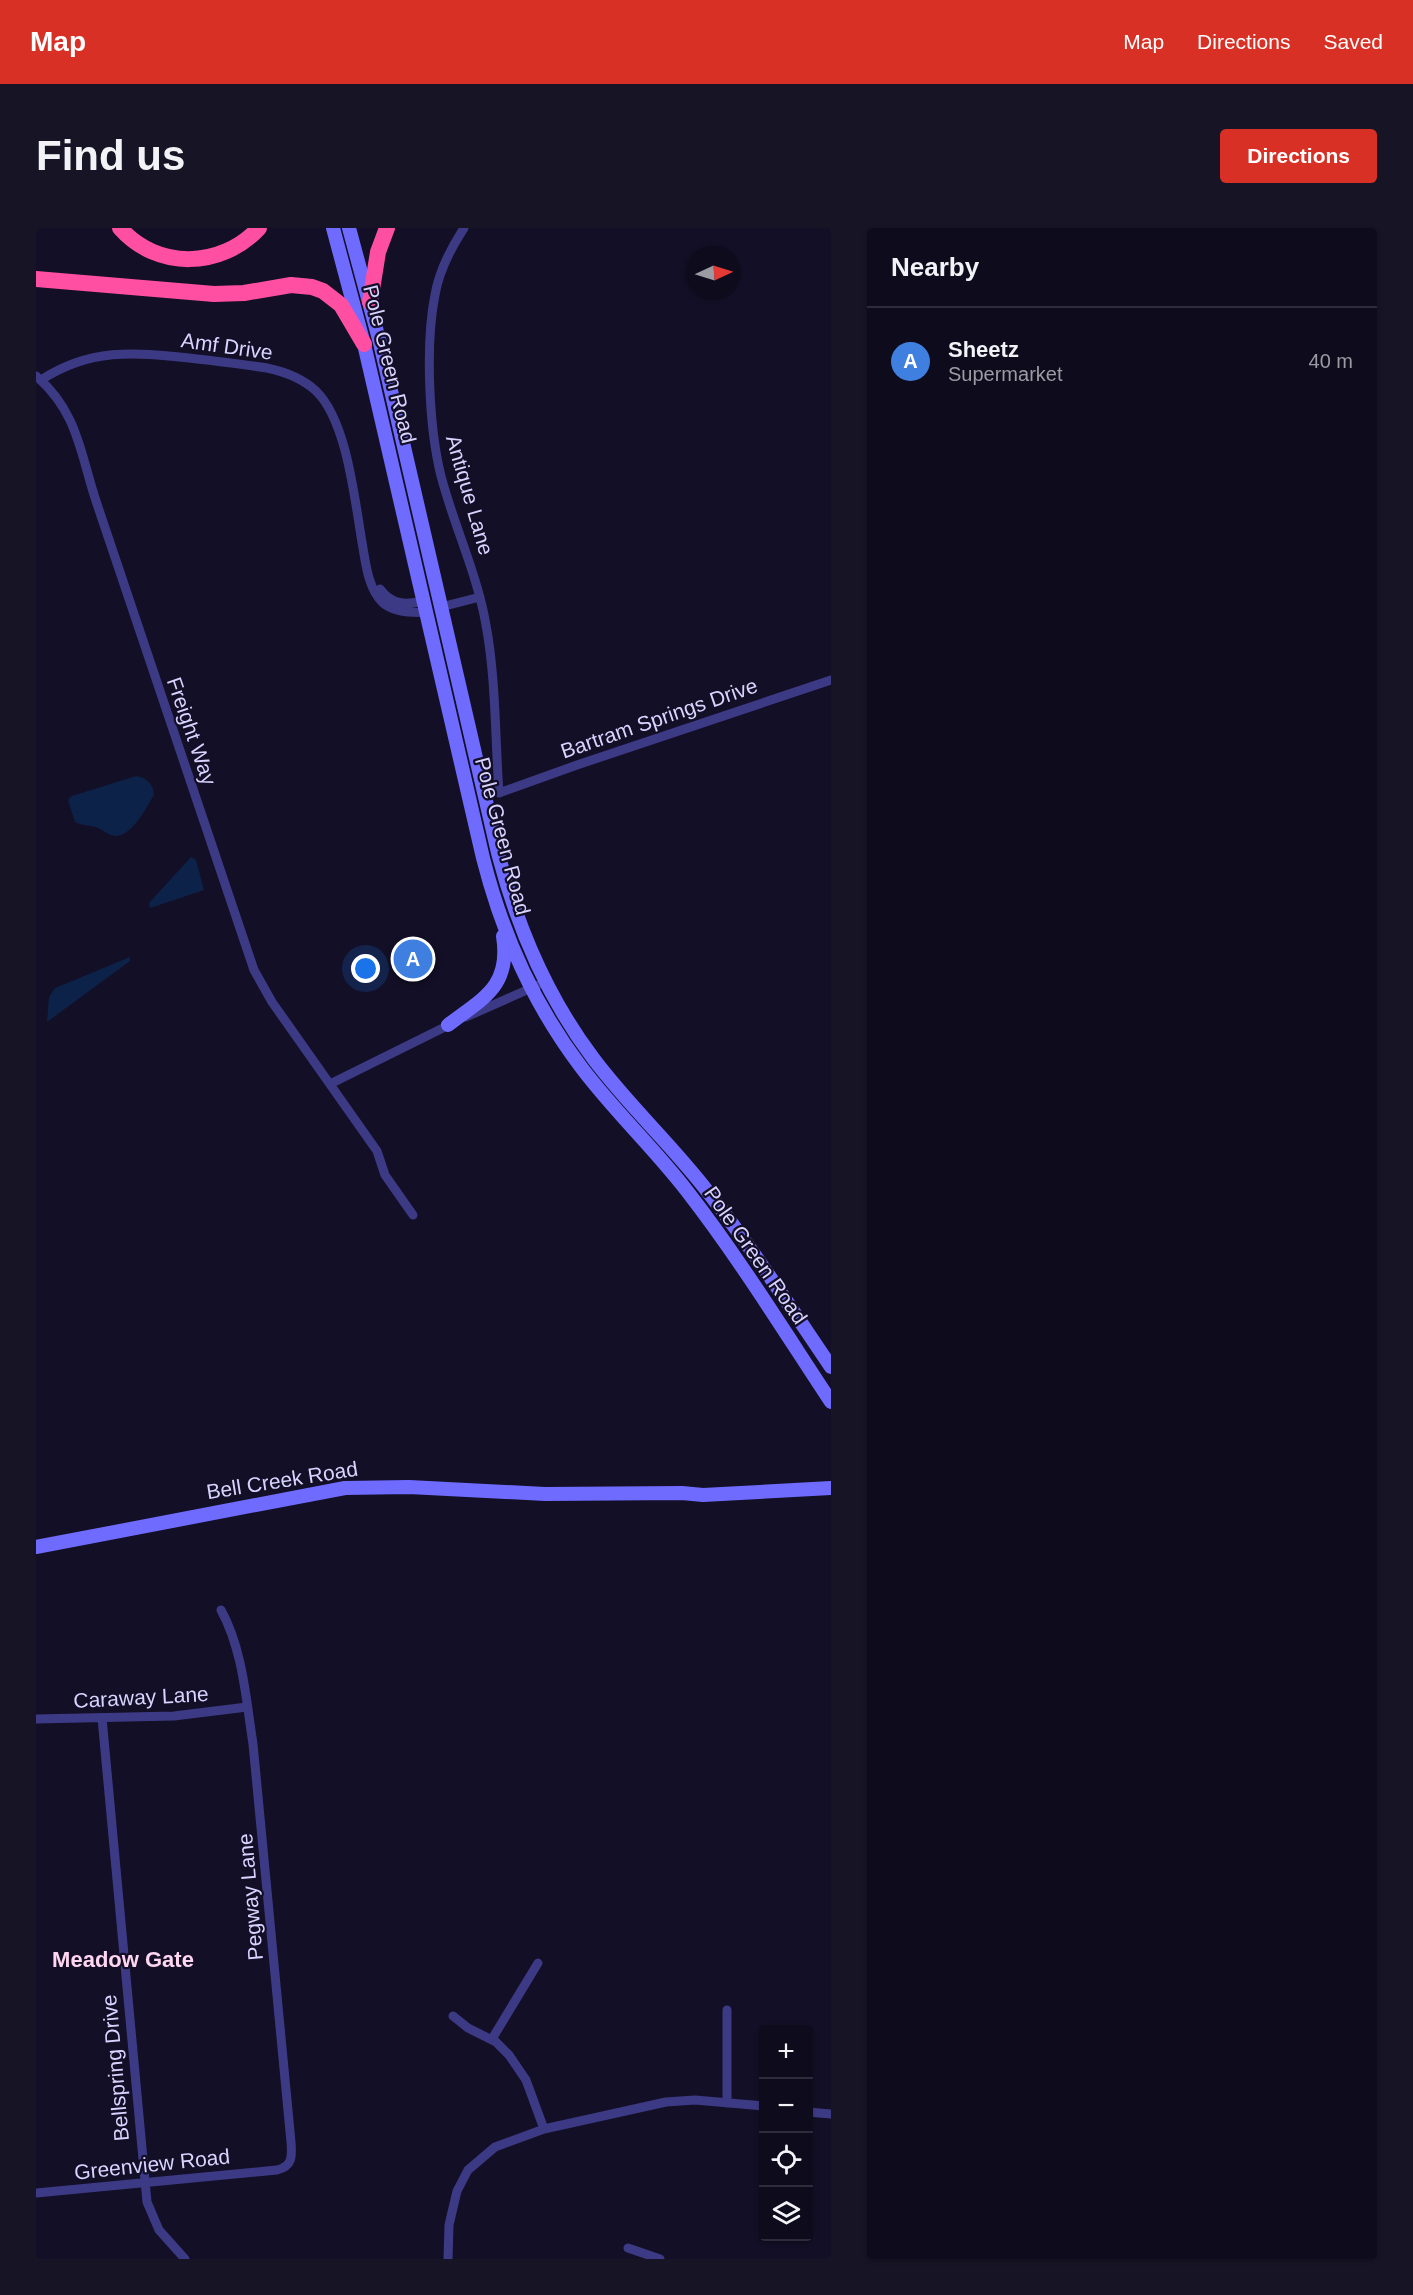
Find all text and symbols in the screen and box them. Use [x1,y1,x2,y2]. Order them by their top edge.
text: Map [30,26,86,57]
text: Map [1123,30,1164,53]
text: Directions [1197,30,1290,53]
text: Saved [1323,30,1383,53]
button: Directions [1220,129,1377,183]
text: Find us [36,132,185,179]
north arrow [687,246,741,300]
text: Nearby [891,252,979,282]
street label: Pole Green Road [359,282,421,446]
street label: Amf Drive [180,328,274,364]
text: Sheetz [948,337,1019,362]
text: A [903,350,918,372]
text: 40 m [1309,350,1353,372]
text: Supermarket [948,363,1063,385]
street label: Antique Lane [442,432,498,558]
street label: Freight Way [163,674,221,788]
street label: Bartram Springs Drive [558,674,760,762]
street label: Pole Green Road [471,755,535,917]
pin: A [394,936,433,982]
your location [351,954,380,983]
street label: Pole Green Road [700,1182,812,1328]
street label: Bell Creek Road [205,1457,359,1503]
street label: Caraway Lane [73,1682,209,1712]
street label: Pegway Lane [233,1833,267,1961]
district label: Meadow Gate [52,1947,194,1972]
street label: Bellspring Drive [97,1994,133,2142]
map controls [759,2025,813,2241]
button: + [759,2025,813,2079]
button: − [759,2079,813,2133]
button: locate [759,2133,813,2187]
street label: Greenview Road [73,2144,231,2184]
button: layers [759,2187,813,2241]

